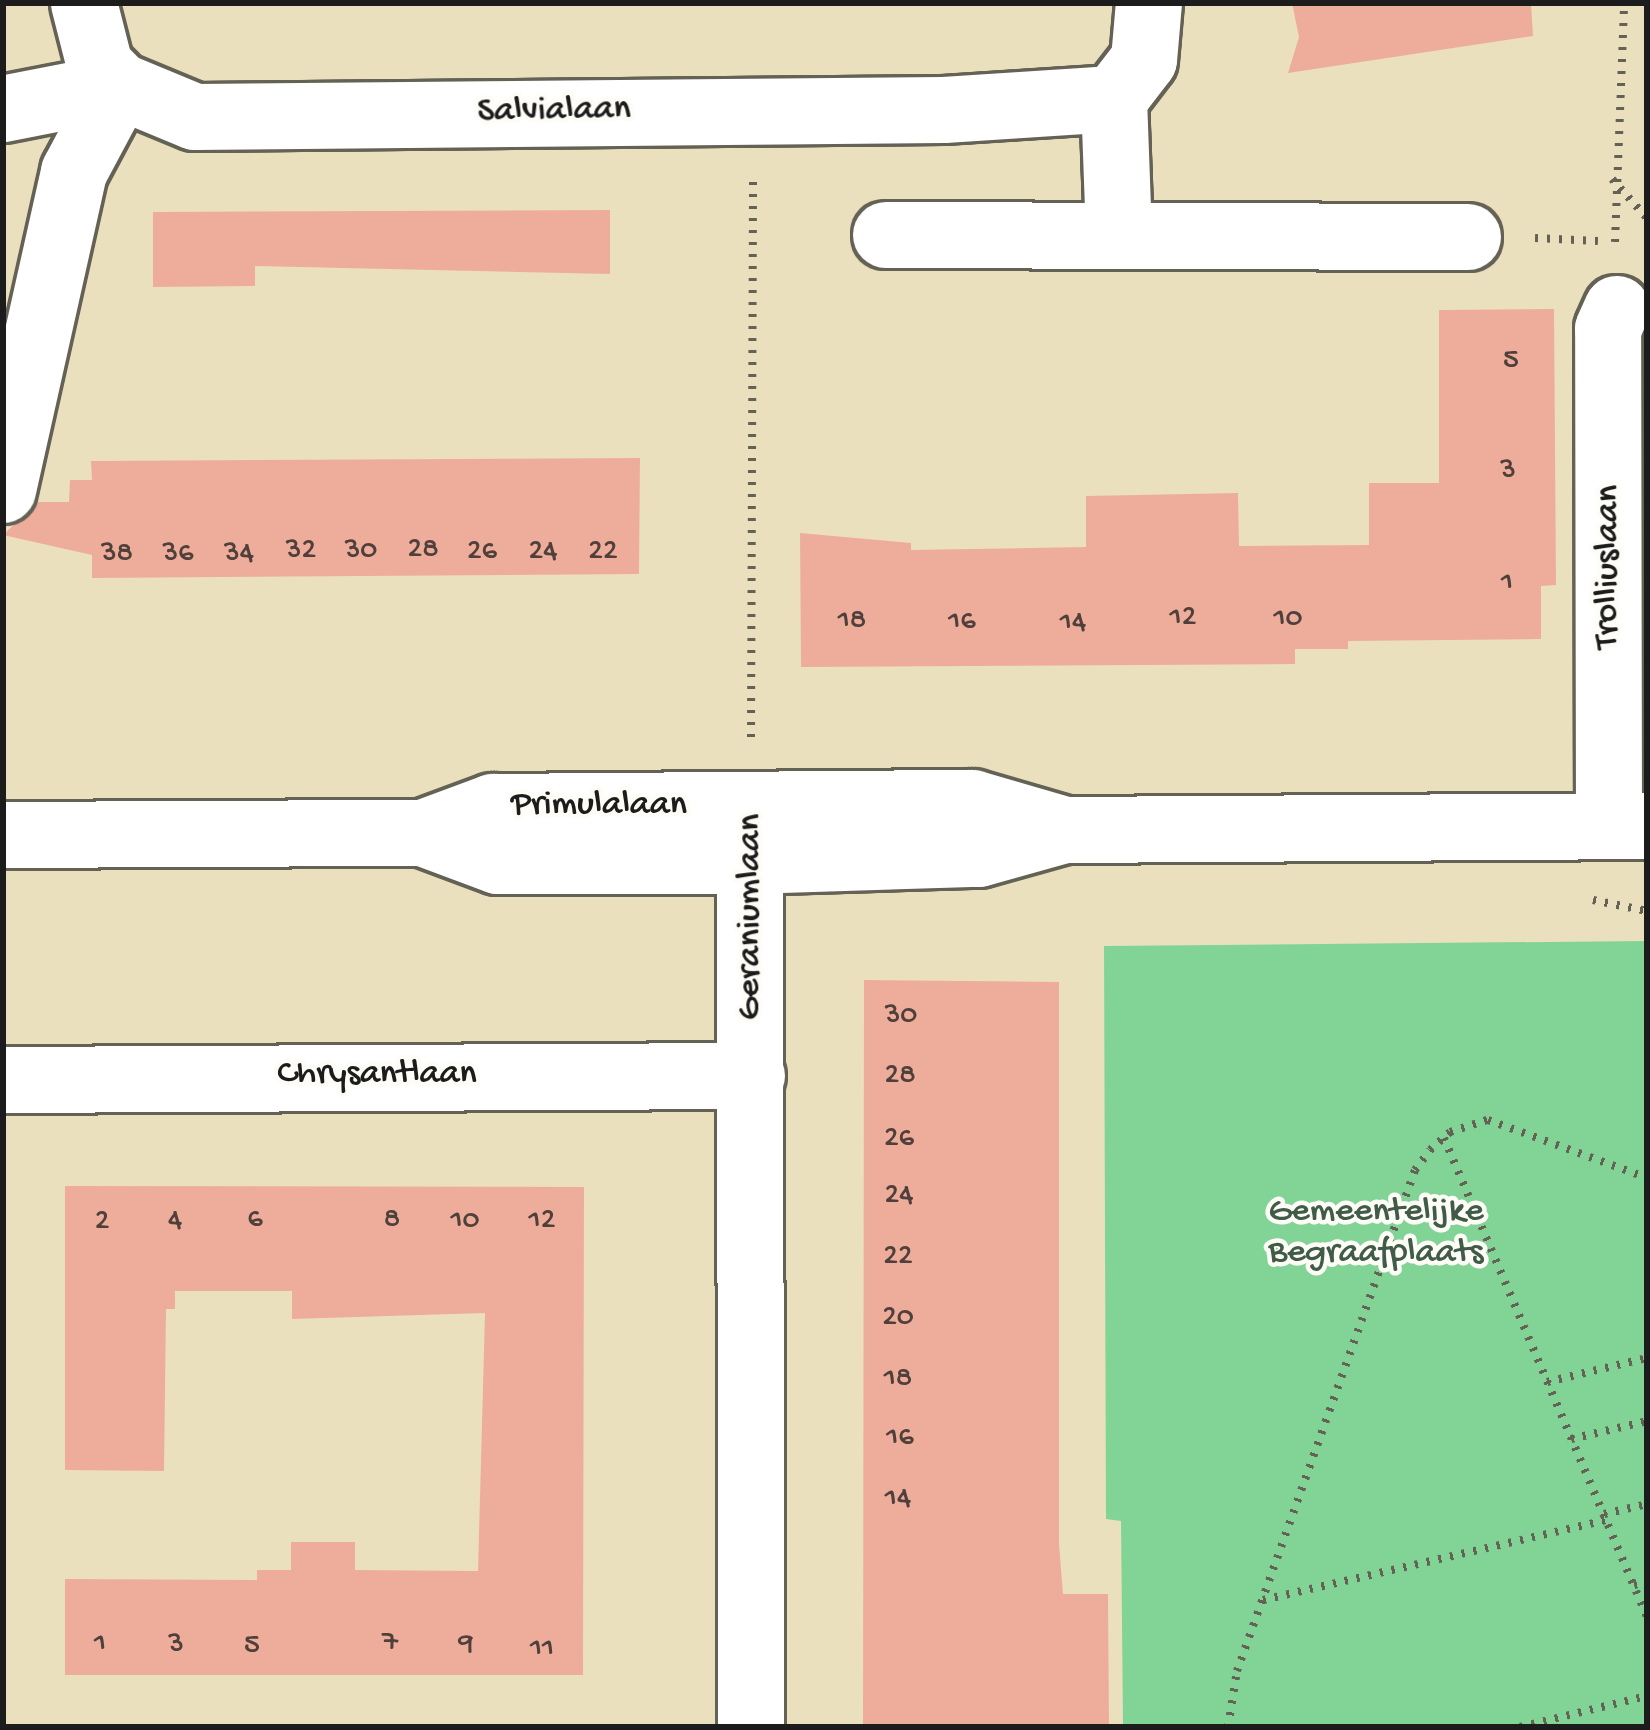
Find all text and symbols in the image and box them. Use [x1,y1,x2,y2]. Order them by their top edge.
street label: Salvialaan [477,88,631,134]
house number: 5 [1503,344,1519,380]
house number: 3 [1500,454,1516,490]
street label: Trolliuslaan [1587,485,1631,649]
house number: 28 [407,533,439,569]
house number: 32 [286,534,316,570]
house number: 30 [345,534,377,570]
house number: 26 [467,535,497,571]
house number: 24 [529,535,557,571]
house number: 22 [588,535,618,571]
house number: 38 [101,537,133,573]
house number: 36 [163,537,193,573]
house number: 34 [224,537,254,573]
house number: 1 [1501,566,1513,602]
house number: 12 [1170,601,1196,637]
house number: 10 [1273,602,1303,638]
house number: 18 [838,604,866,640]
house number: 16 [948,605,976,641]
house number: 14 [1060,606,1086,642]
street label: Primulalaan [511,784,687,828]
street label: Geraniumlaan [729,814,773,1020]
house number: 30 [885,999,917,1035]
street label: Chrysantlaan [277,1053,477,1097]
house number: 28 [884,1059,916,1095]
house number: 26 [884,1122,914,1158]
house number: 24 [885,1179,913,1215]
park label: Gemeentelijke Begraafplaats [1268,1190,1484,1275]
house number: 6 [247,1203,263,1239]
house number: 8 [384,1203,400,1239]
house number: 4 [168,1204,182,1240]
house number: 10 [450,1204,480,1240]
house number: 12 [529,1204,555,1240]
house number: 2 [95,1205,109,1241]
house number: 22 [883,1240,913,1276]
house number: 20 [882,1301,914,1337]
house number: 18 [884,1362,912,1398]
house number: 16 [886,1421,914,1457]
house number: 14 [885,1482,911,1518]
house number: 7 [382,1626,398,1662]
house number: 1 [94,1627,106,1663]
house number: 9 [458,1627,474,1663]
house number: 3 [168,1628,184,1664]
house number: 5 [244,1629,260,1665]
house number: 11 [530,1632,554,1668]

